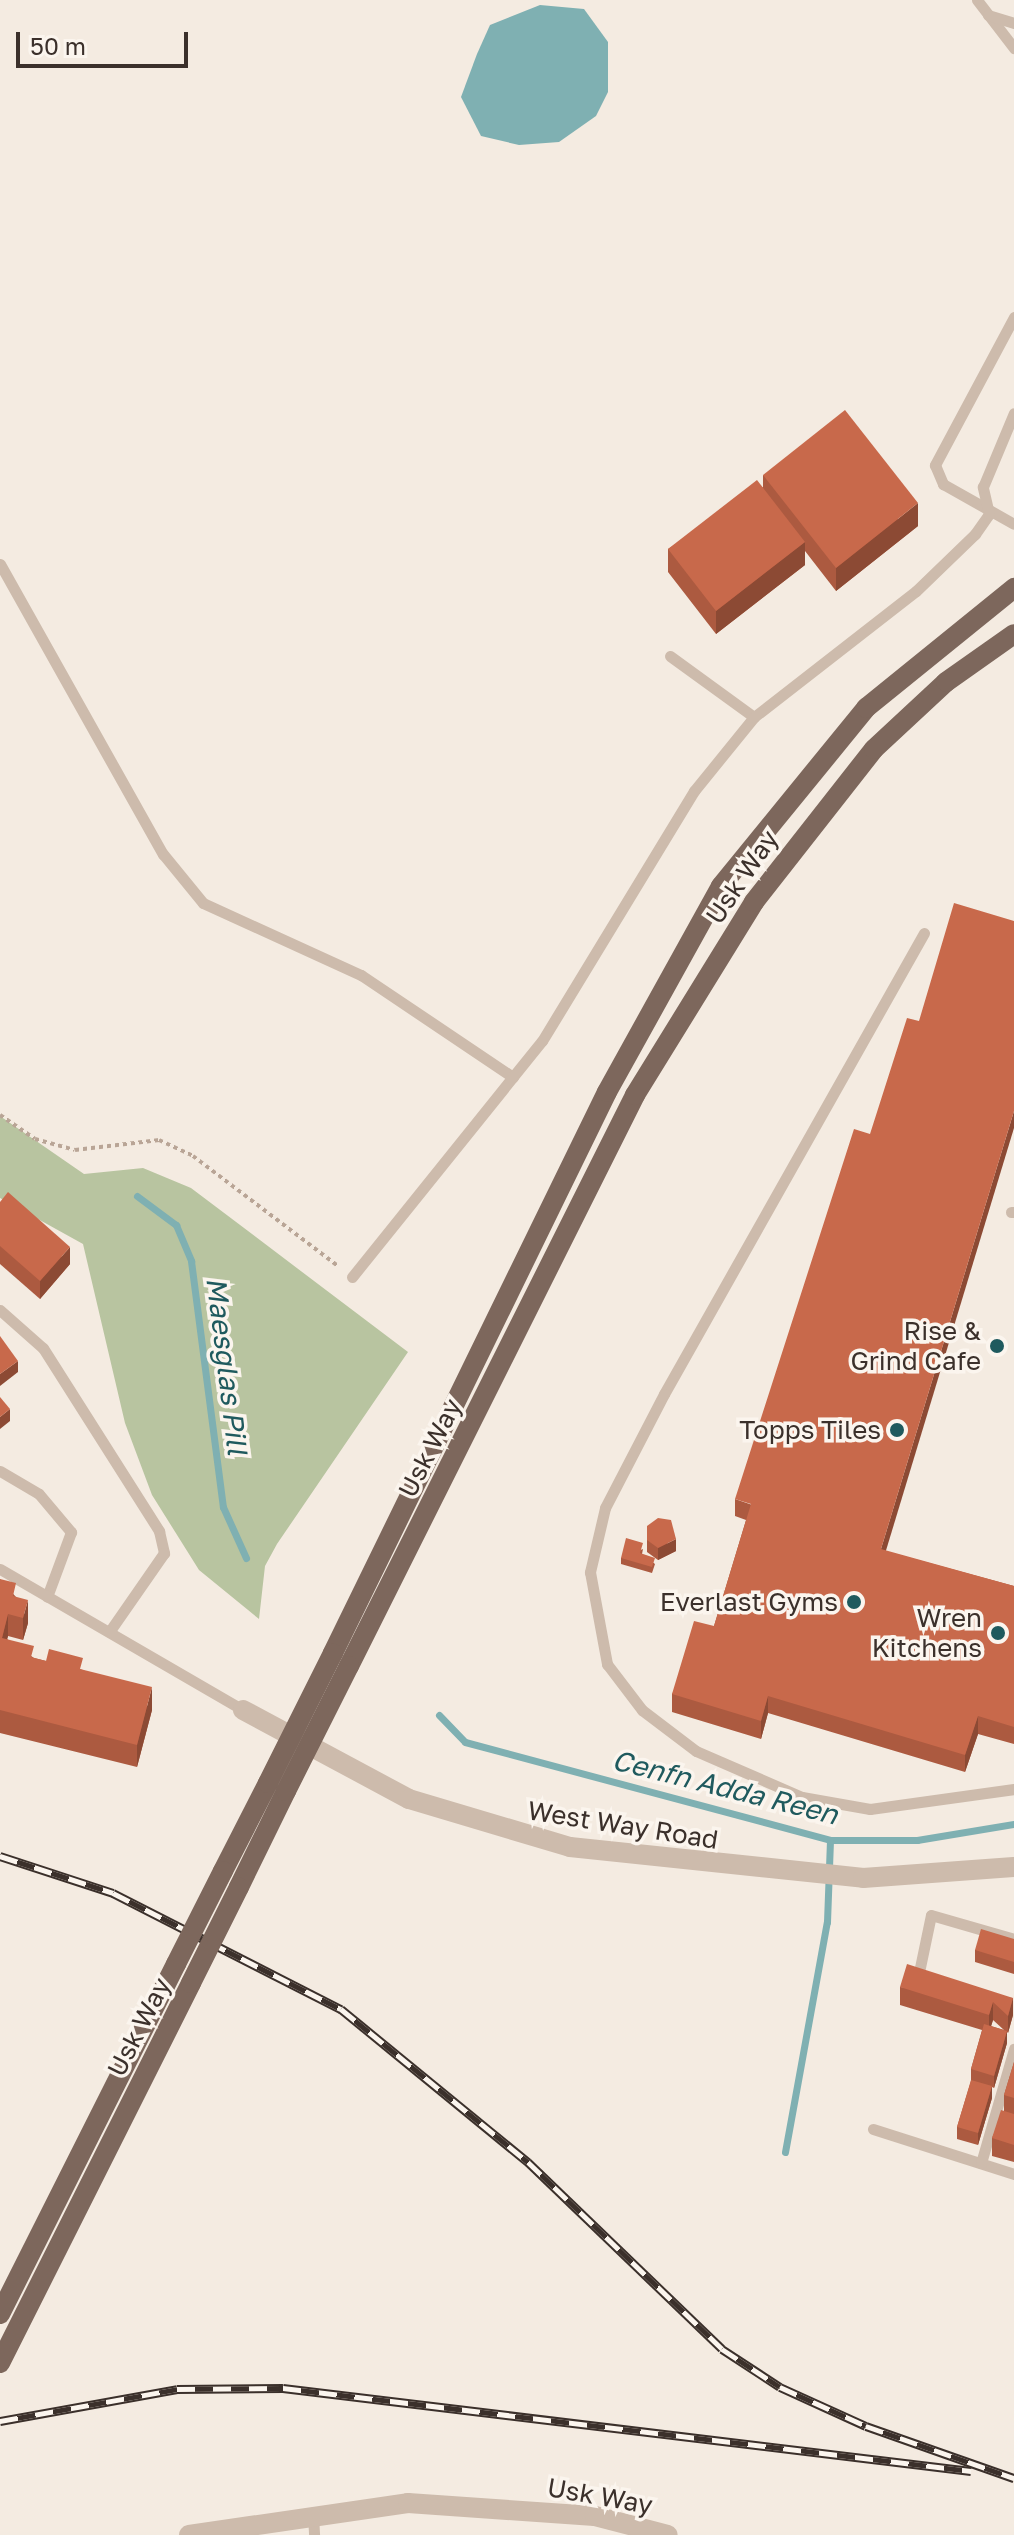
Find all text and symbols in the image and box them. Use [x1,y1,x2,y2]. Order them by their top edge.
scale bar [20,16,192,66]
text: 50 m [30,31,86,60]
street label: Usk Way [699,824,785,930]
water label: Maesglas Pill [199,1275,255,1457]
place label: Rise & Grind Cafe [850,1315,981,1376]
marker: Rise & Grind Cafe [988,1337,1006,1355]
street label: Usk Way [392,1393,468,1503]
place label: Topps Tiles [739,1414,881,1446]
marker: Topps Tiles [888,1421,906,1439]
place label: Everlast Gyms [660,1586,838,1618]
marker: Everlast Gyms [845,1593,863,1611]
place label: Wren Kitchens [872,1602,982,1664]
marker: Wren Kitchens [989,1624,1007,1642]
water label: Cenfn Adda Reen [609,1743,841,1831]
street label: West Way Road [525,1795,721,1855]
street label: Usk Way [101,1972,177,2082]
street label: Usk Way [545,2471,655,2521]

